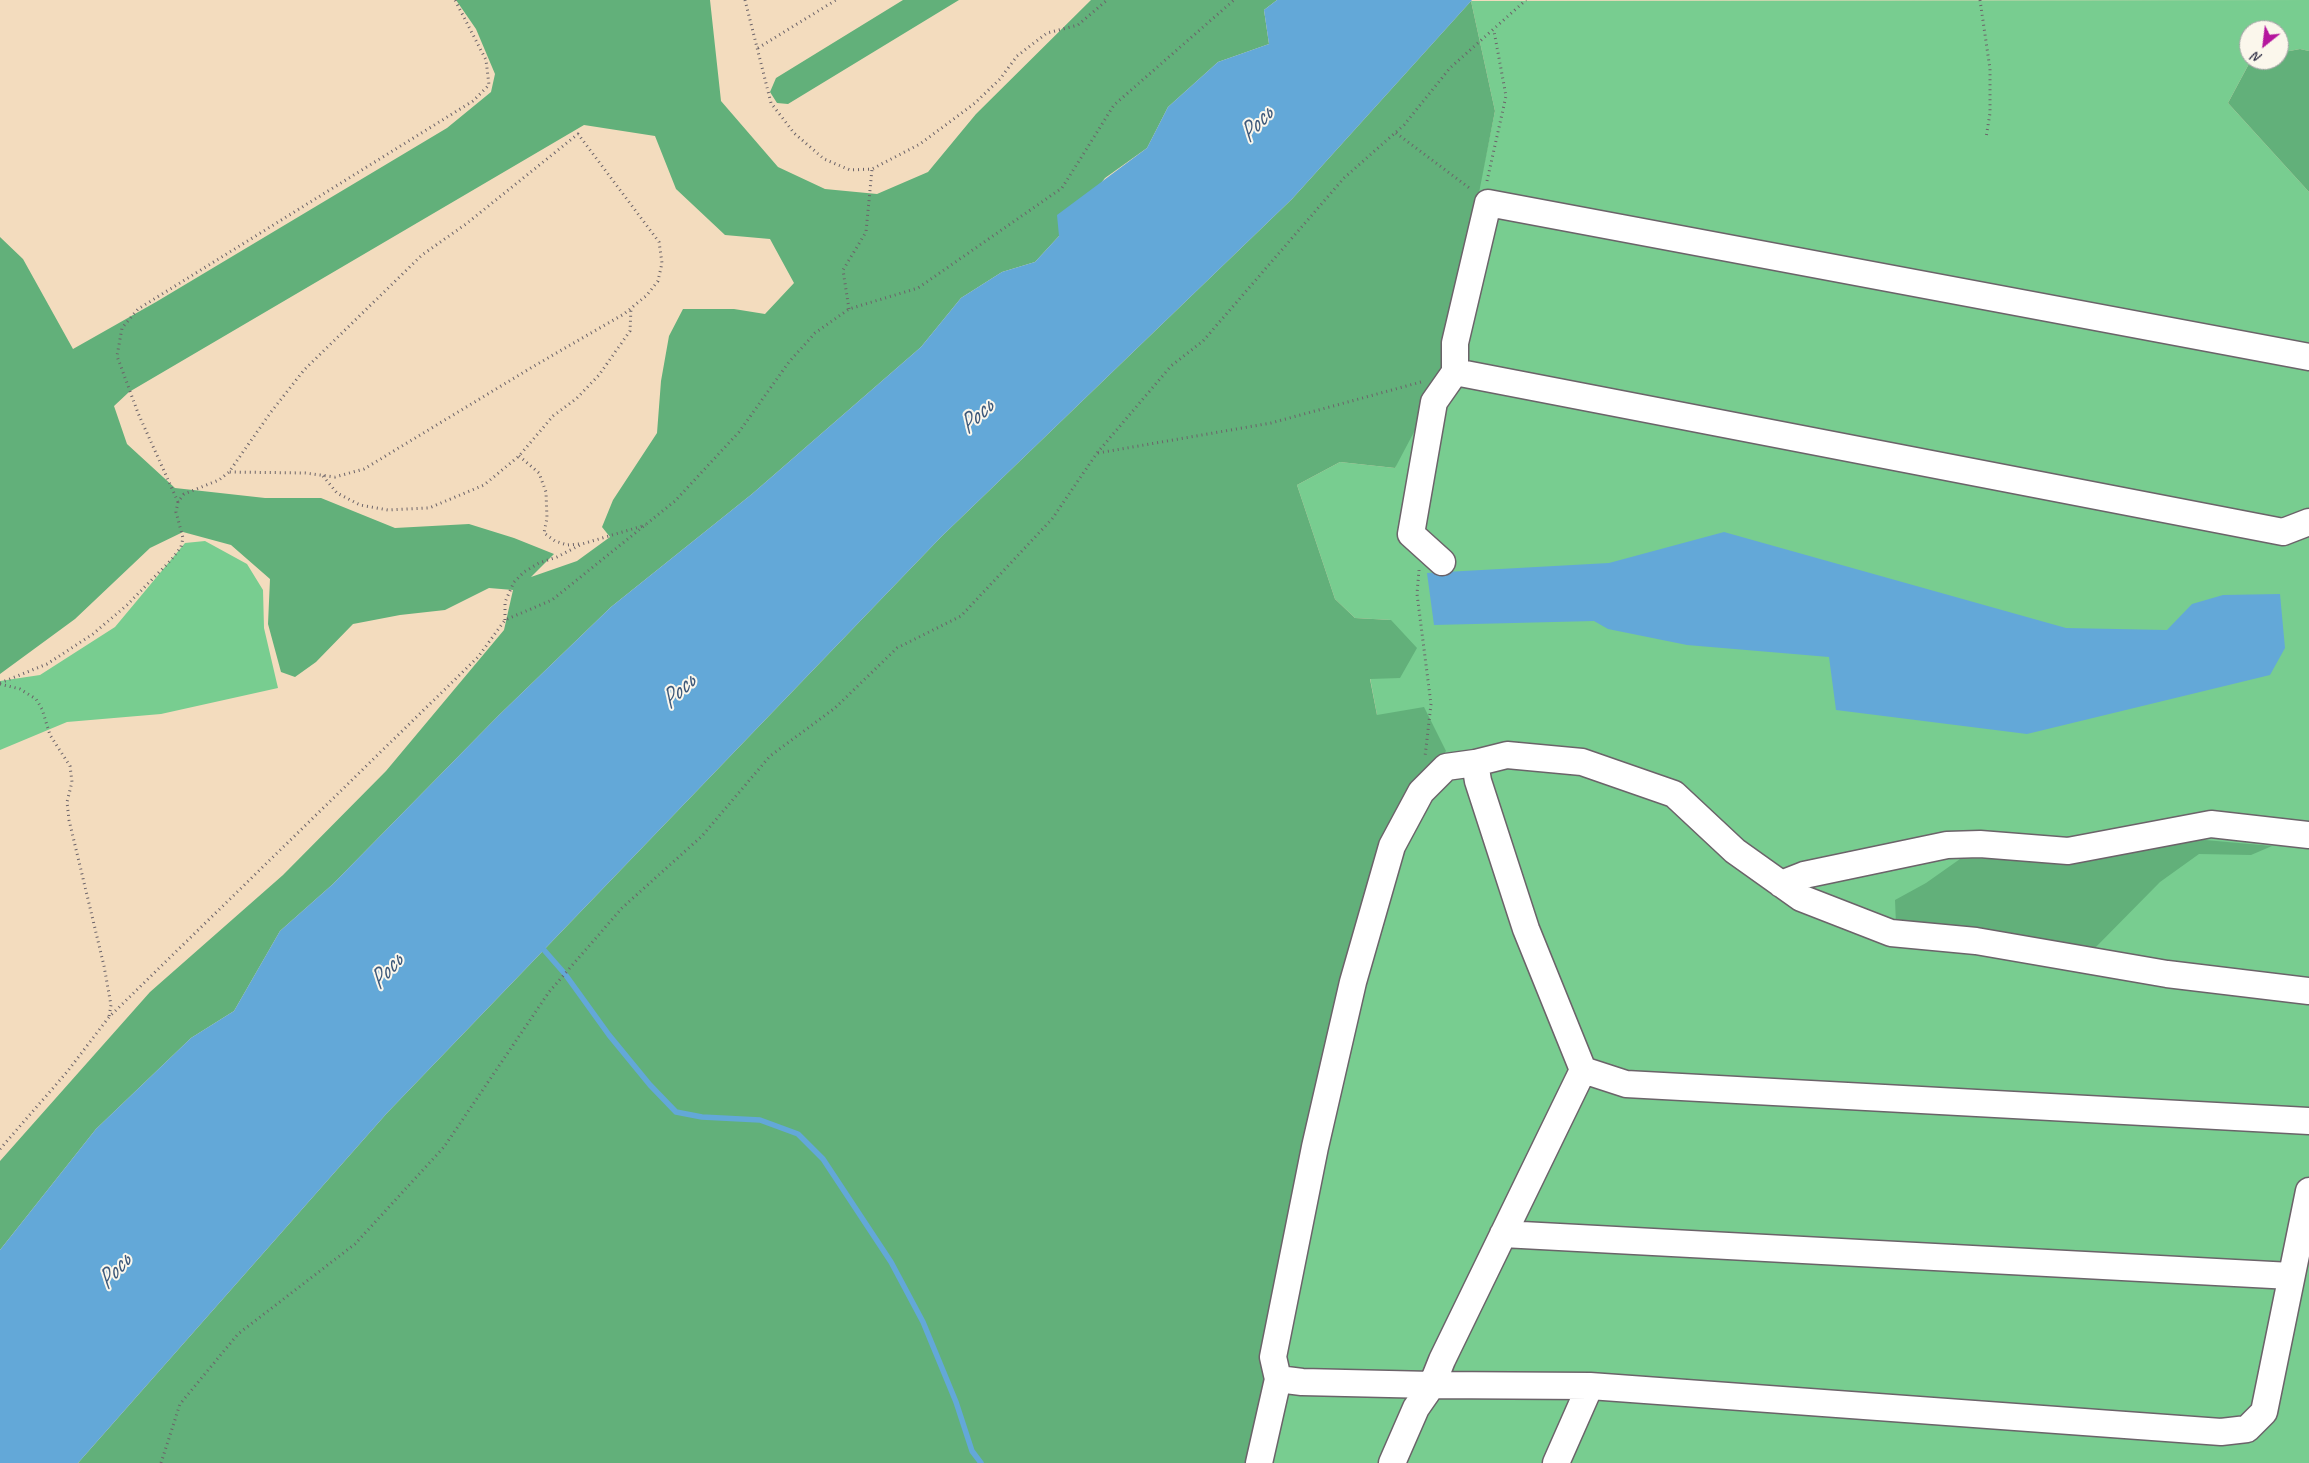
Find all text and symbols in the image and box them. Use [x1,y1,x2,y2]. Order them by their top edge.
north arrow [2239,20,2289,70]
text: N [2249,48,2265,67]
water label: Рось [1232,101,1280,149]
water label: Рось [952,393,1000,441]
water label: Рось [654,668,702,716]
water label: Рось [362,948,410,996]
water label: Рось [90,1248,138,1296]

